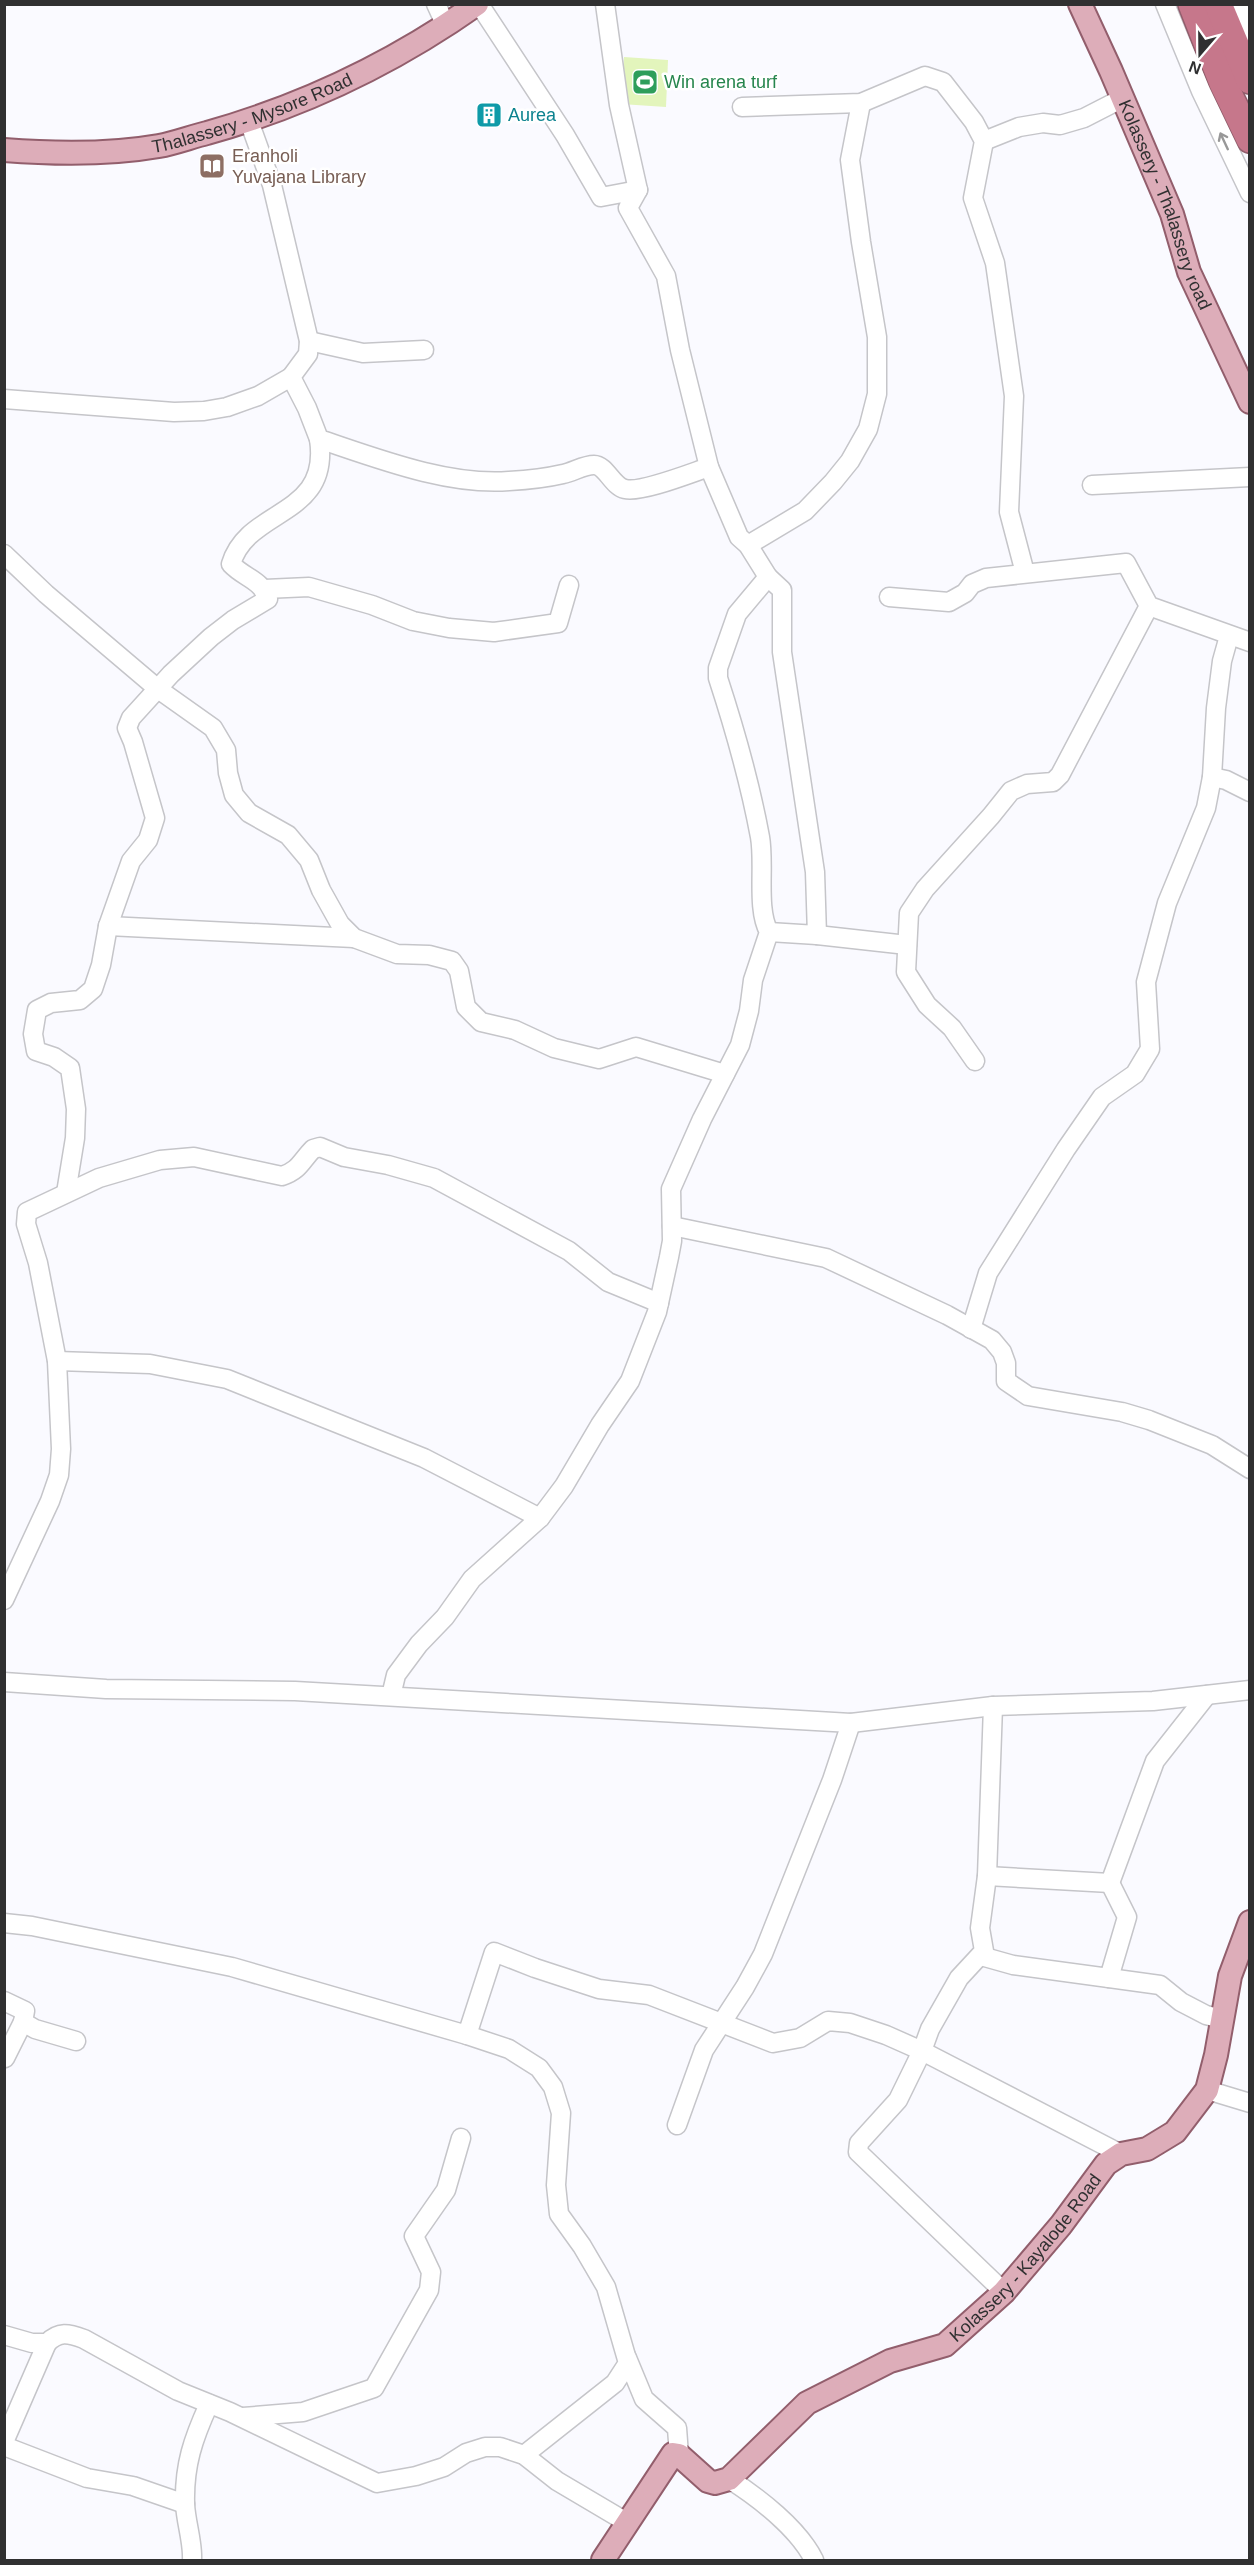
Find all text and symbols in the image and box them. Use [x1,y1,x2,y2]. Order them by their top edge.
north arrow [1170,24,1230,84]
text: N [1187,58,1203,78]
sports icon: Win arena turf [630,67,660,97]
street label: Thalassery - Mysore Road [150,69,355,157]
place label: Win arena turf [664,72,778,92]
street label: Kolassery - Thalassery road [1114,97,1215,313]
building icon: Aurea [474,100,504,130]
place label: Aurea [508,105,557,125]
one-way arrow [1218,132,1229,150]
place label: Eranholi Yuvajana Library [232,146,366,187]
library icon: Eranholi Yuvajana Library [197,151,227,181]
street label: Kolassery - Kayalode Road [946,2170,1105,2346]

